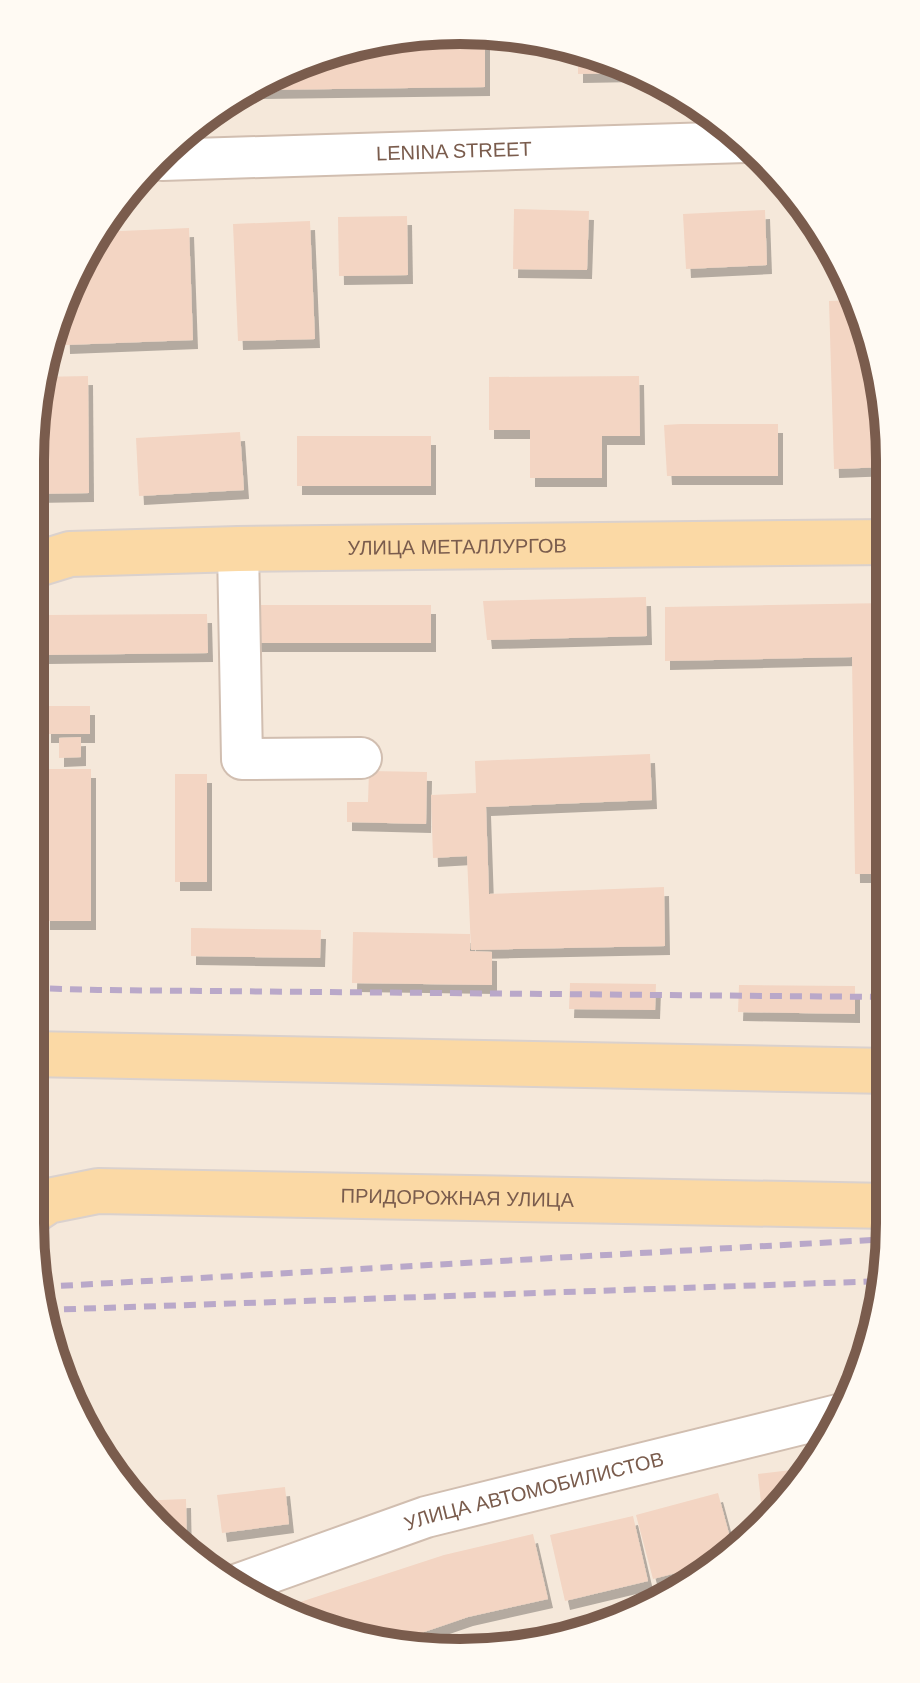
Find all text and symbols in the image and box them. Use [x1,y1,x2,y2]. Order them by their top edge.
street label: LENINA STREET [376,138,532,164]
street label: УЛИЦА МЕТАЛЛУРГОВ [347,534,567,559]
street label: ПРИДОРОЖНАЯ УЛИЦА [341,1185,575,1211]
street label: УЛИЦА АВТОМОБИЛИСТОВ [401,1448,666,1535]

